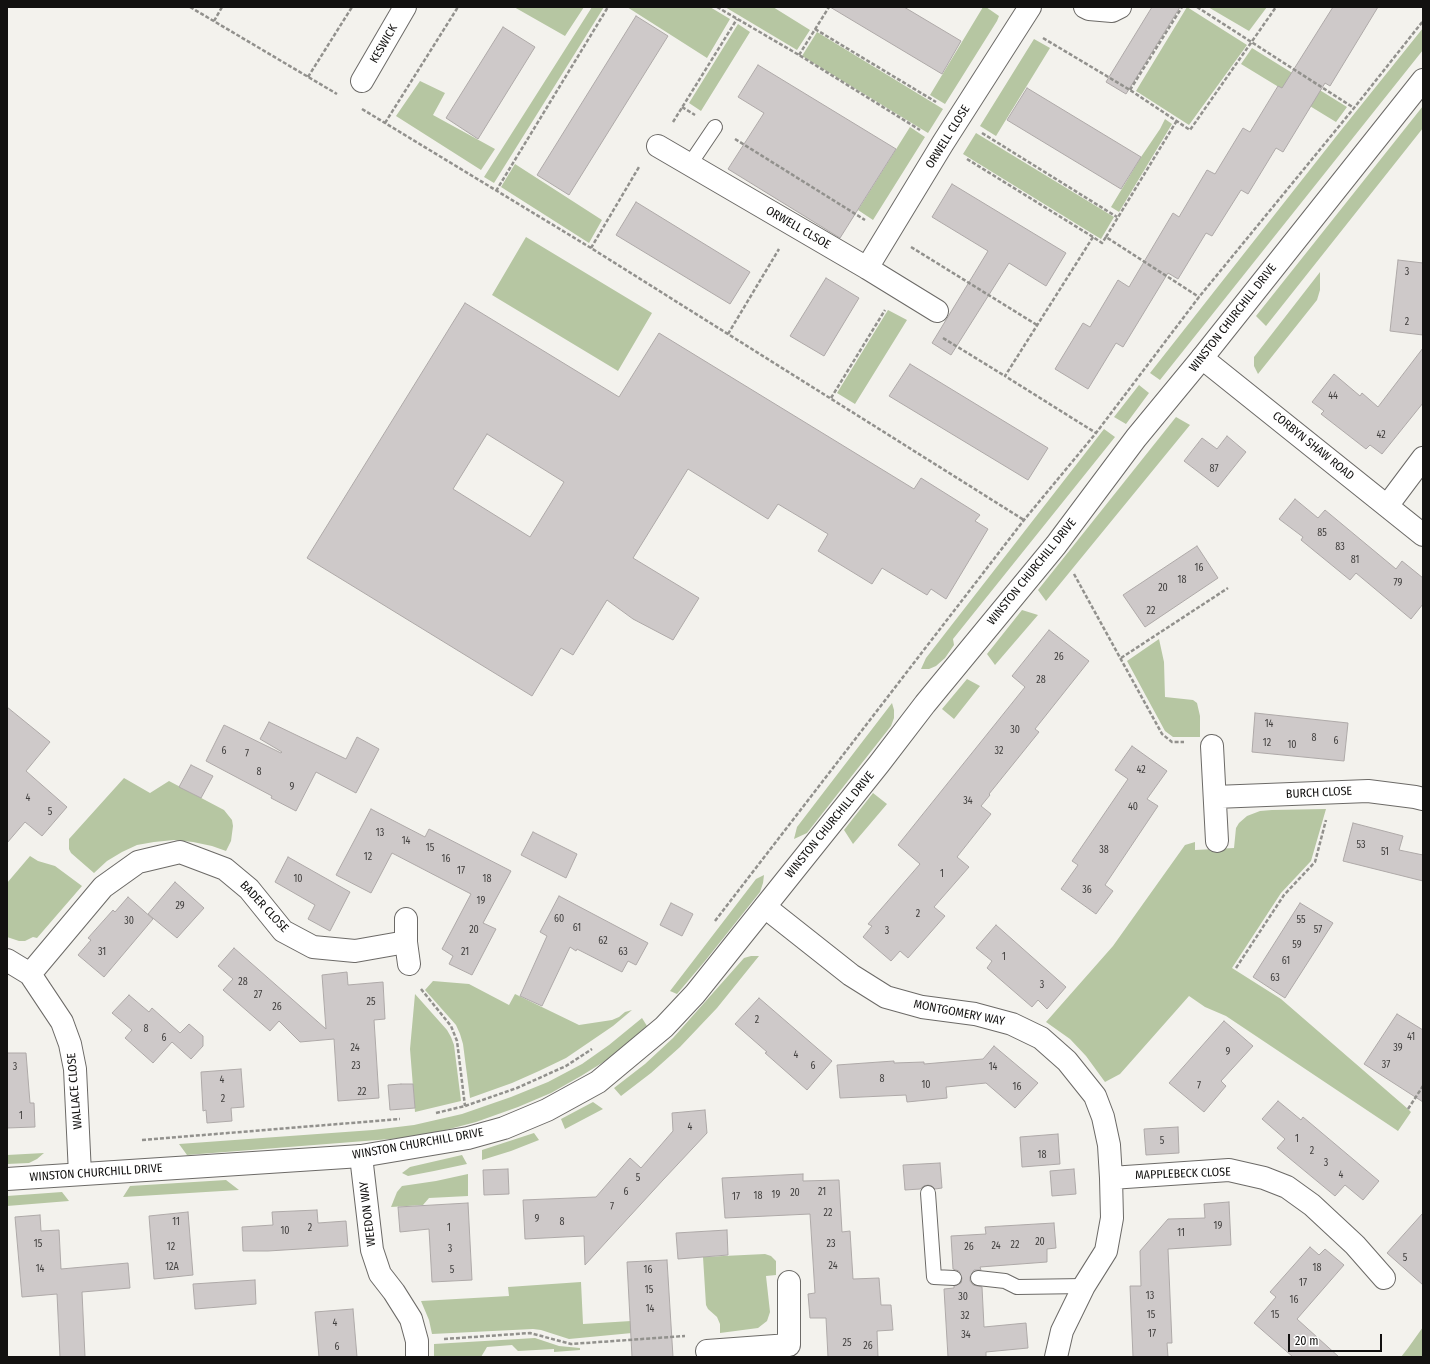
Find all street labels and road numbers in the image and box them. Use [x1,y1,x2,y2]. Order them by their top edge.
street label: KESWICK [367,22,401,66]
street label: ORWELL CLOSE [923,103,973,171]
street label: ORWELL CLSOE [763,204,833,252]
street label: WINSTON CHURCHILL DRIVE [1186,261,1280,375]
street label: CORBYN SHAW ROAD [1269,409,1357,483]
street label: WINSTON CHURCHILL DRIVE [985,516,1079,628]
street label: WINSTON CHURCHILL DRIVE [783,769,877,881]
street label: BURCH CLOSE [1286,784,1352,802]
street label: BADER CLOSE [237,878,291,936]
street label: MONTGOMERY WAY [912,997,1006,1029]
street label: WALLACE CLOSE [64,1052,86,1130]
street label: WINSTON CHURCHILL DRIVE [351,1125,485,1163]
street label: WINSTON CHURCHILL DRIVE [29,1161,163,1185]
street label: MAPPLEBECK CLOSE [1135,1165,1231,1183]
street label: WEEDON WAY [357,1181,379,1247]

